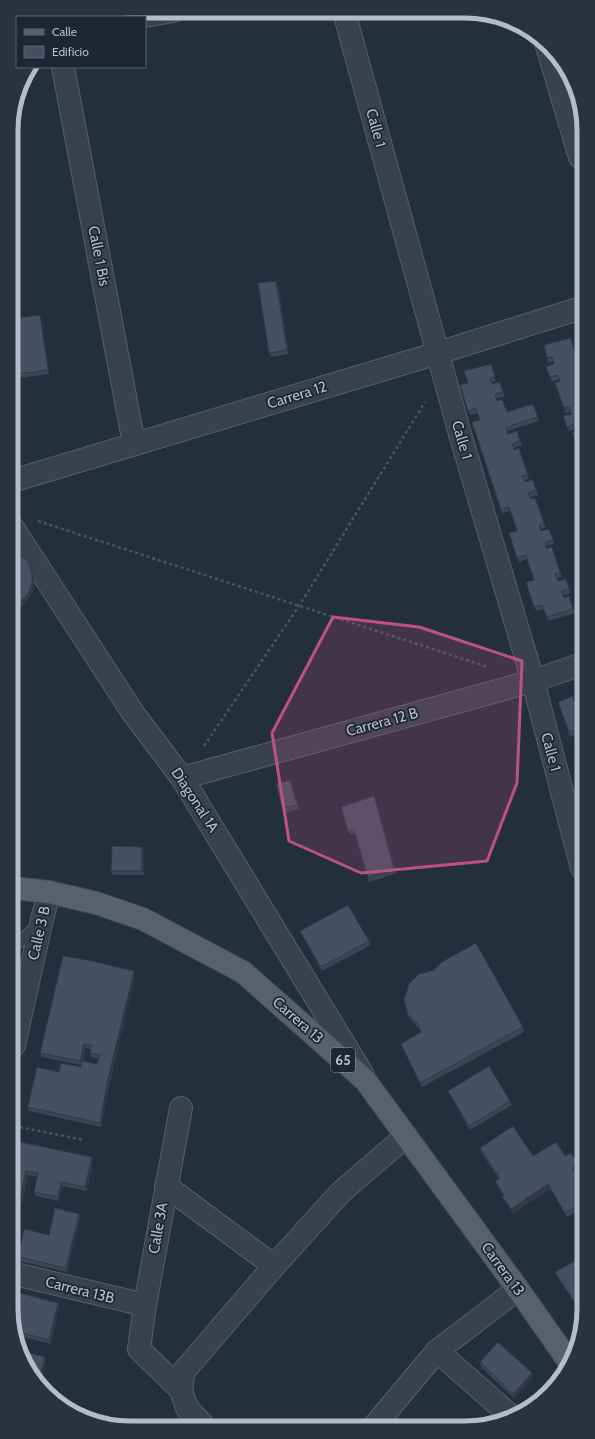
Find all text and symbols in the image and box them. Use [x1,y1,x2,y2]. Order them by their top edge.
legend [16,16,146,68]
text: Calle [52,24,77,39]
text: Edificio [52,44,89,59]
street label: Calle 1 [362,107,390,149]
street label: Calle 1 Bis [84,224,114,288]
street label: Carrera 12 [265,377,329,413]
street label: Calle 1 [448,419,476,461]
street label: Carrera 12 B [344,704,420,740]
street label: Calle 1 [537,731,565,773]
street label: Diagonal 1A [167,764,223,836]
street label: Calle 3 B [24,904,54,962]
street label: Carrera 13 [269,993,327,1047]
road number: 65 [331,1048,355,1072]
street label: Calle 3A [145,1200,171,1255]
street label: Carrera 13 [478,1239,528,1299]
street label: Carrera 13B [44,1273,116,1307]

